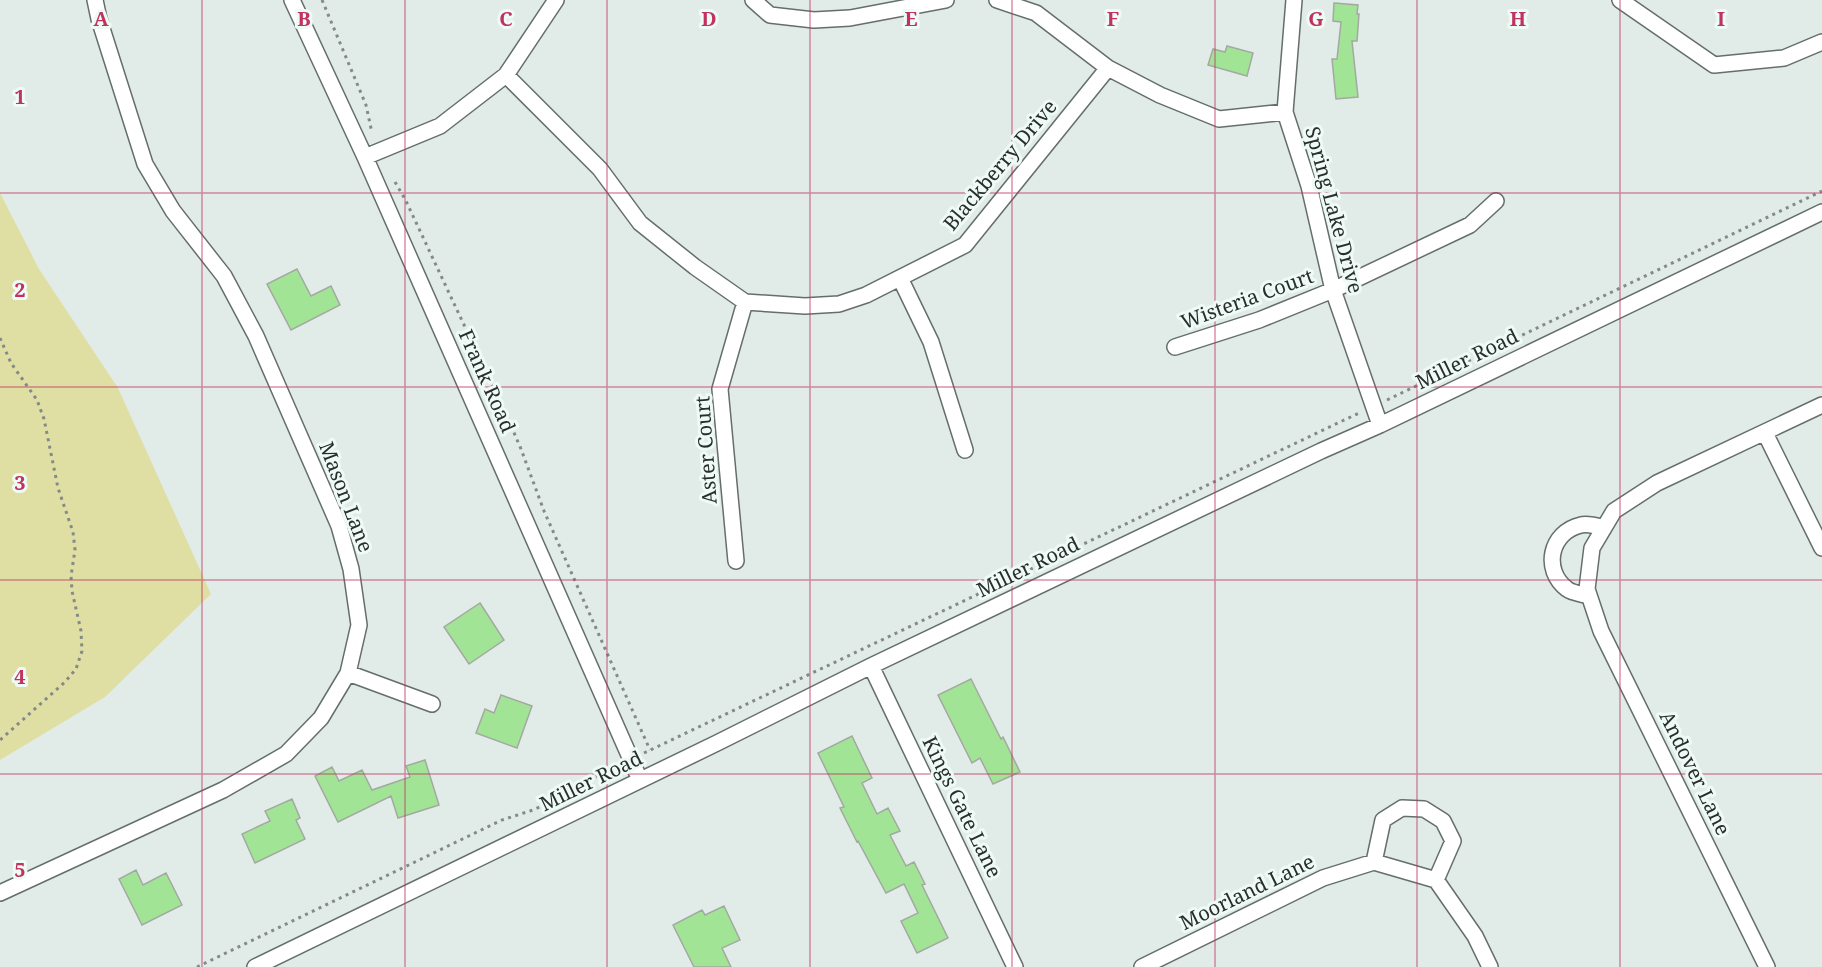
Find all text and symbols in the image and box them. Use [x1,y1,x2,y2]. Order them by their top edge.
text: A [93,5,109,32]
text: B [297,5,311,32]
text: C [499,5,513,32]
text: D [701,5,717,32]
text: E [904,5,918,32]
text: F [1107,5,1119,32]
text: G [1308,5,1324,32]
text: H [1510,5,1526,32]
text: I [1717,5,1725,32]
text: 1 [14,83,26,110]
street label: Blackberry Drive [937,94,1062,236]
street label: Spring Lake Drive [1299,124,1370,296]
street label: Wisteria Court [1177,262,1317,335]
text: 2 [14,276,26,303]
street label: Miller Road [1411,322,1523,395]
street label: Frank Road [453,325,522,437]
street label: Aster Court [688,395,723,505]
street label: Mason Lane [313,438,380,556]
text: 3 [14,469,26,496]
street label: Miller Road [972,530,1084,603]
text: 4 [14,663,26,690]
street label: Andover Lane [1654,706,1737,839]
street label: Kings Gate Lane [917,732,1008,882]
street label: Miller Road [535,744,647,817]
street label: Moorland Lane [1175,847,1319,936]
text: 5 [14,856,26,883]

